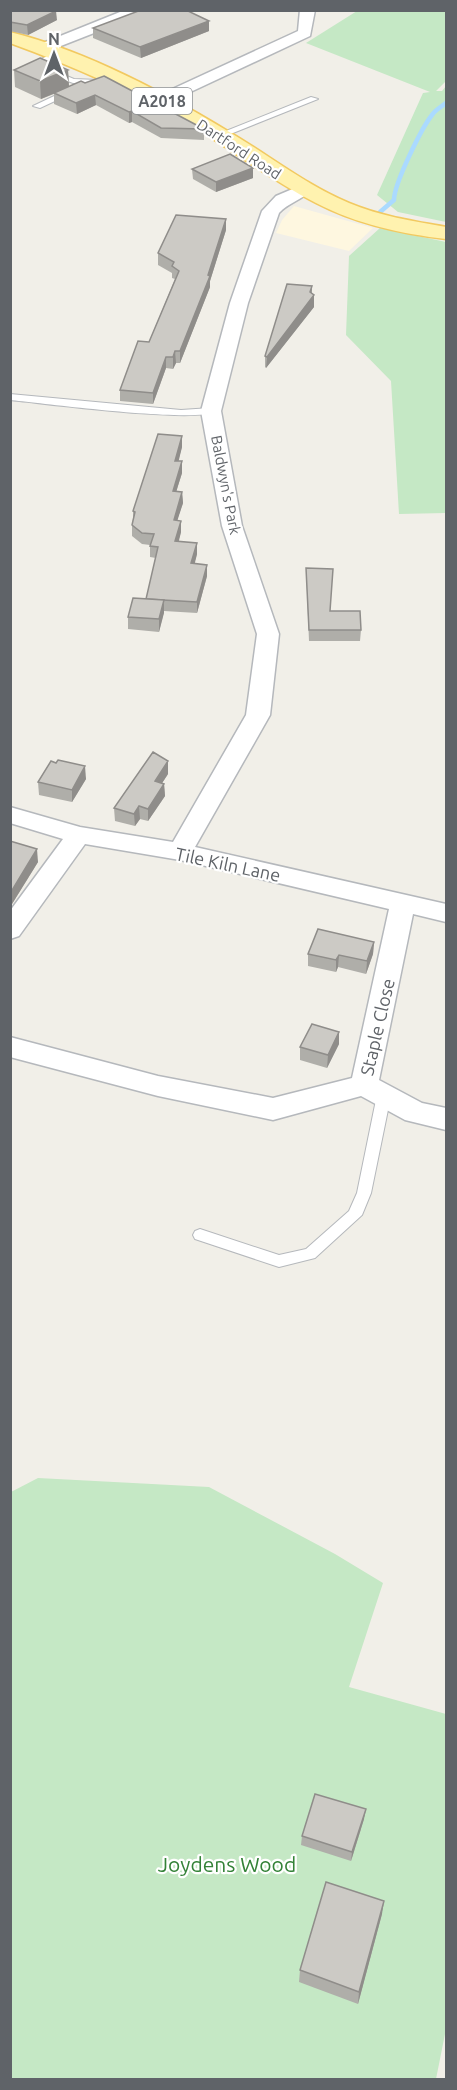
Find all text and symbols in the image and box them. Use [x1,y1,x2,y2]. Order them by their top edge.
north arrow [24,24,84,84]
text: N [48,30,60,48]
road number: A2018 [132,88,192,114]
street label: Dartford Road [194,116,284,182]
street label: Baldwyn's Park [208,434,244,536]
street label: Tile Kiln Lane [174,843,282,885]
street label: Staple Close [356,976,398,1078]
park label: Joydens Wood [158,1852,296,1876]

